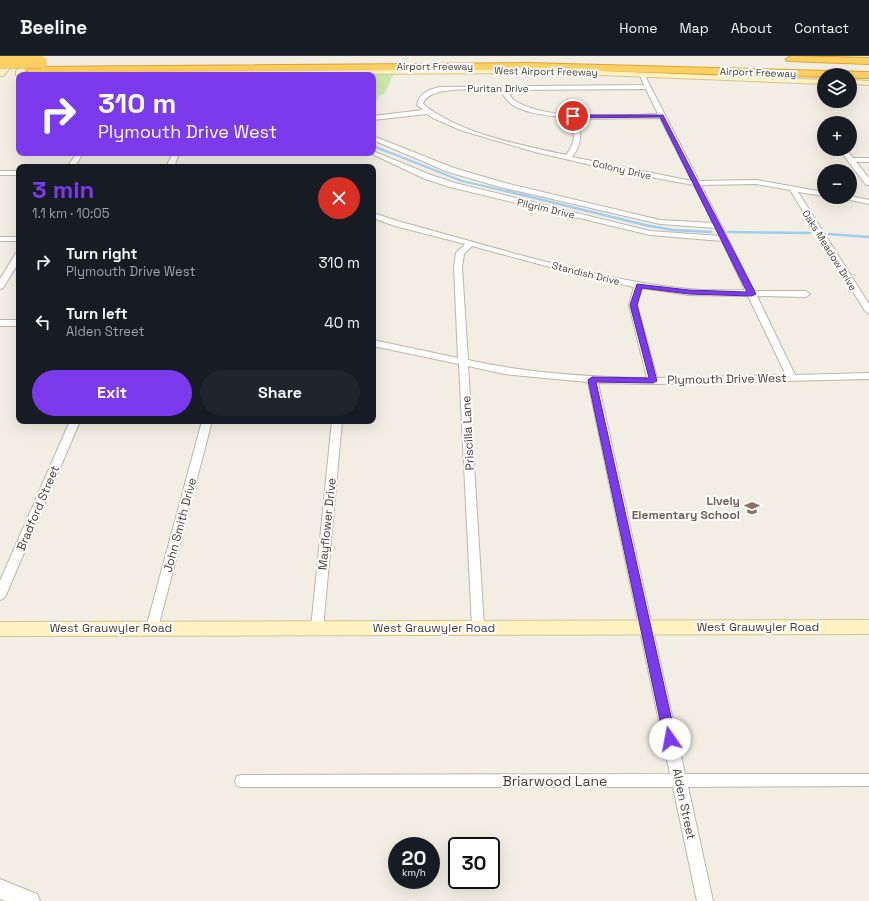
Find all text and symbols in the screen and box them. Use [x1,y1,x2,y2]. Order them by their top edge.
text: Beeline [20,15,87,40]
text: Home [619,19,657,37]
text: Map [679,19,709,37]
text: About [731,19,772,37]
text: Contact [794,19,849,37]
street label: Airport Freeway [397,60,473,73]
street label: West Airport Freeway [494,64,598,79]
street label: Airport Freeway [720,65,796,80]
map controls [817,68,857,204]
button: layers [817,68,857,108]
street label: Puritan Drive [467,82,529,95]
text: 310 m [98,85,176,121]
icon: right [32,88,84,140]
pin [556,99,590,133]
icon: arrive [562,105,584,127]
button: + [817,116,857,156]
text: Plymouth Drive West [98,120,277,143]
street label: Colony Drive [591,156,653,183]
button: − [817,164,857,204]
text: 3 min [32,174,94,205]
button: close [318,177,360,219]
street label: Pilgrim Drive [516,196,576,221]
text: 1.1 km · 10:05 [32,205,109,222]
street label: Oaks Meadow Drive [799,207,860,293]
text: Turn right [66,244,137,263]
icon: right [32,251,54,273]
text: 310 m [319,253,360,272]
street label: Standish Drive [551,259,621,288]
text: Plymouth Drive West [66,263,195,280]
text: Turn left [66,304,128,323]
icon: left [32,311,54,333]
text: 40 m [324,313,360,332]
text: Alden Street [66,323,144,340]
button: Exit [32,370,192,416]
button: Share [200,370,360,416]
street label: Plymouth Drive West [667,370,787,388]
street label: Priscilla Lane [458,395,478,471]
street label: Bradford Street [13,463,63,553]
street label: John Smith Drive [160,476,200,574]
street label: Mayflower Drive [314,477,340,571]
place label: Lively Elementary School [632,493,740,523]
school or university icon: Lively Elementary School [743,499,761,517]
street label: West Grauwyler Road [697,619,819,635]
street label: West Grauwyler Road [50,620,172,636]
street label: West Grauwyler Road [373,620,495,636]
position arrow [649,718,691,760]
street label: Alden Street [669,767,699,841]
street label: Briarwood Lane [503,772,607,790]
speed limit sign: 30 [448,837,500,889]
text: 20 [402,845,426,871]
text: km/h [402,866,426,879]

